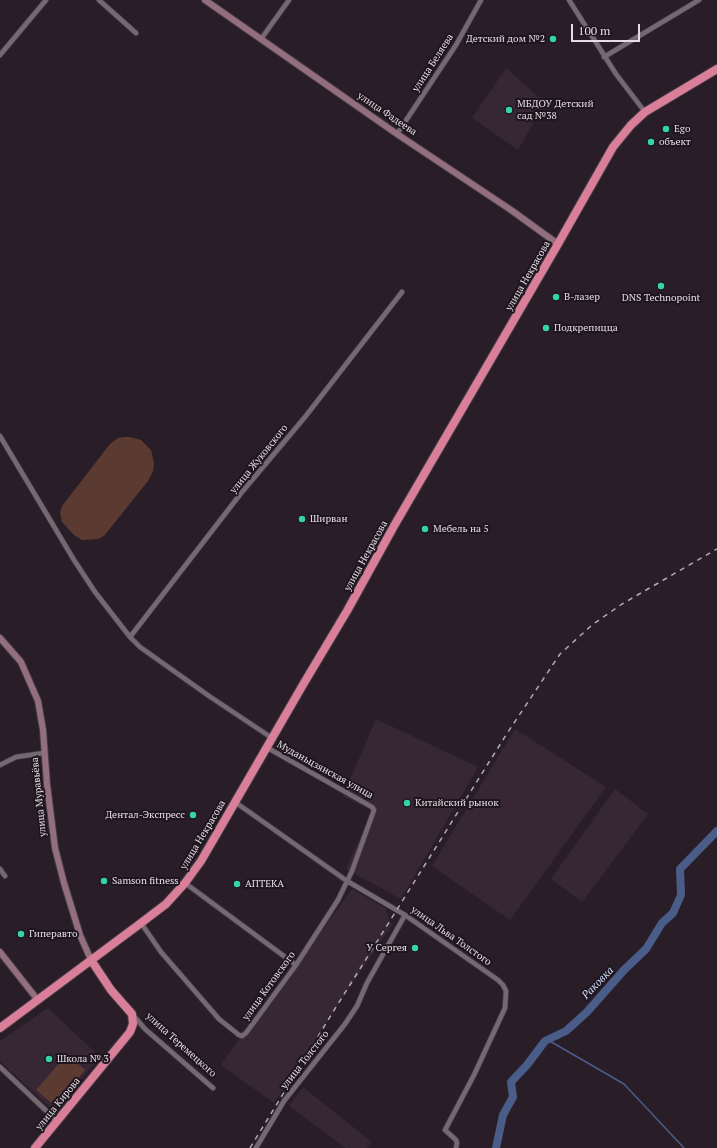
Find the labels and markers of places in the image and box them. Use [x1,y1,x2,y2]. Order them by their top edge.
place label: Детский дом №2 [466,33,545,45]
marker: Детский дом №2 [548,34,558,44]
place label: МБДОУ Детский сад №38 [517,98,594,122]
marker: МБДОУ Детский сад №38 [504,105,514,115]
place label: Ego [674,123,691,135]
marker: Ego [661,124,671,134]
place label: объект [659,136,691,148]
marker: объект [646,137,656,147]
marker: DNS Technopoint [656,281,666,291]
place label: В-лазер [564,291,600,303]
marker: В-лазер [551,292,561,302]
place label: DNS Technopoint [622,292,700,304]
place label: Подкрепицца [554,322,618,334]
marker: Подкрепицца [541,323,551,333]
place label: Ширван [310,513,348,525]
marker: Ширван [297,514,307,524]
place label: Мебель на 5 [433,523,489,535]
marker: Мебель на 5 [420,524,430,534]
place label: Китайский рынок [415,797,499,809]
marker: Китайский рынок [402,798,412,808]
place label: Дентал-Экспресс [105,809,185,821]
marker: Дентал-Экспресс [188,810,198,820]
place label: Samson fitness [112,875,179,887]
marker: Samson fitness [99,876,109,886]
place label: АПТЕКА [245,878,284,890]
marker: АПТЕКА [232,879,242,889]
place label: Гиперавто [29,928,78,940]
marker: Гиперавто [16,929,26,939]
place label: У Сергея [367,942,407,954]
marker: У Сергея [410,943,420,953]
place label: Школа № 3 [57,1053,109,1065]
marker: Школа № 3 [44,1054,54,1064]

